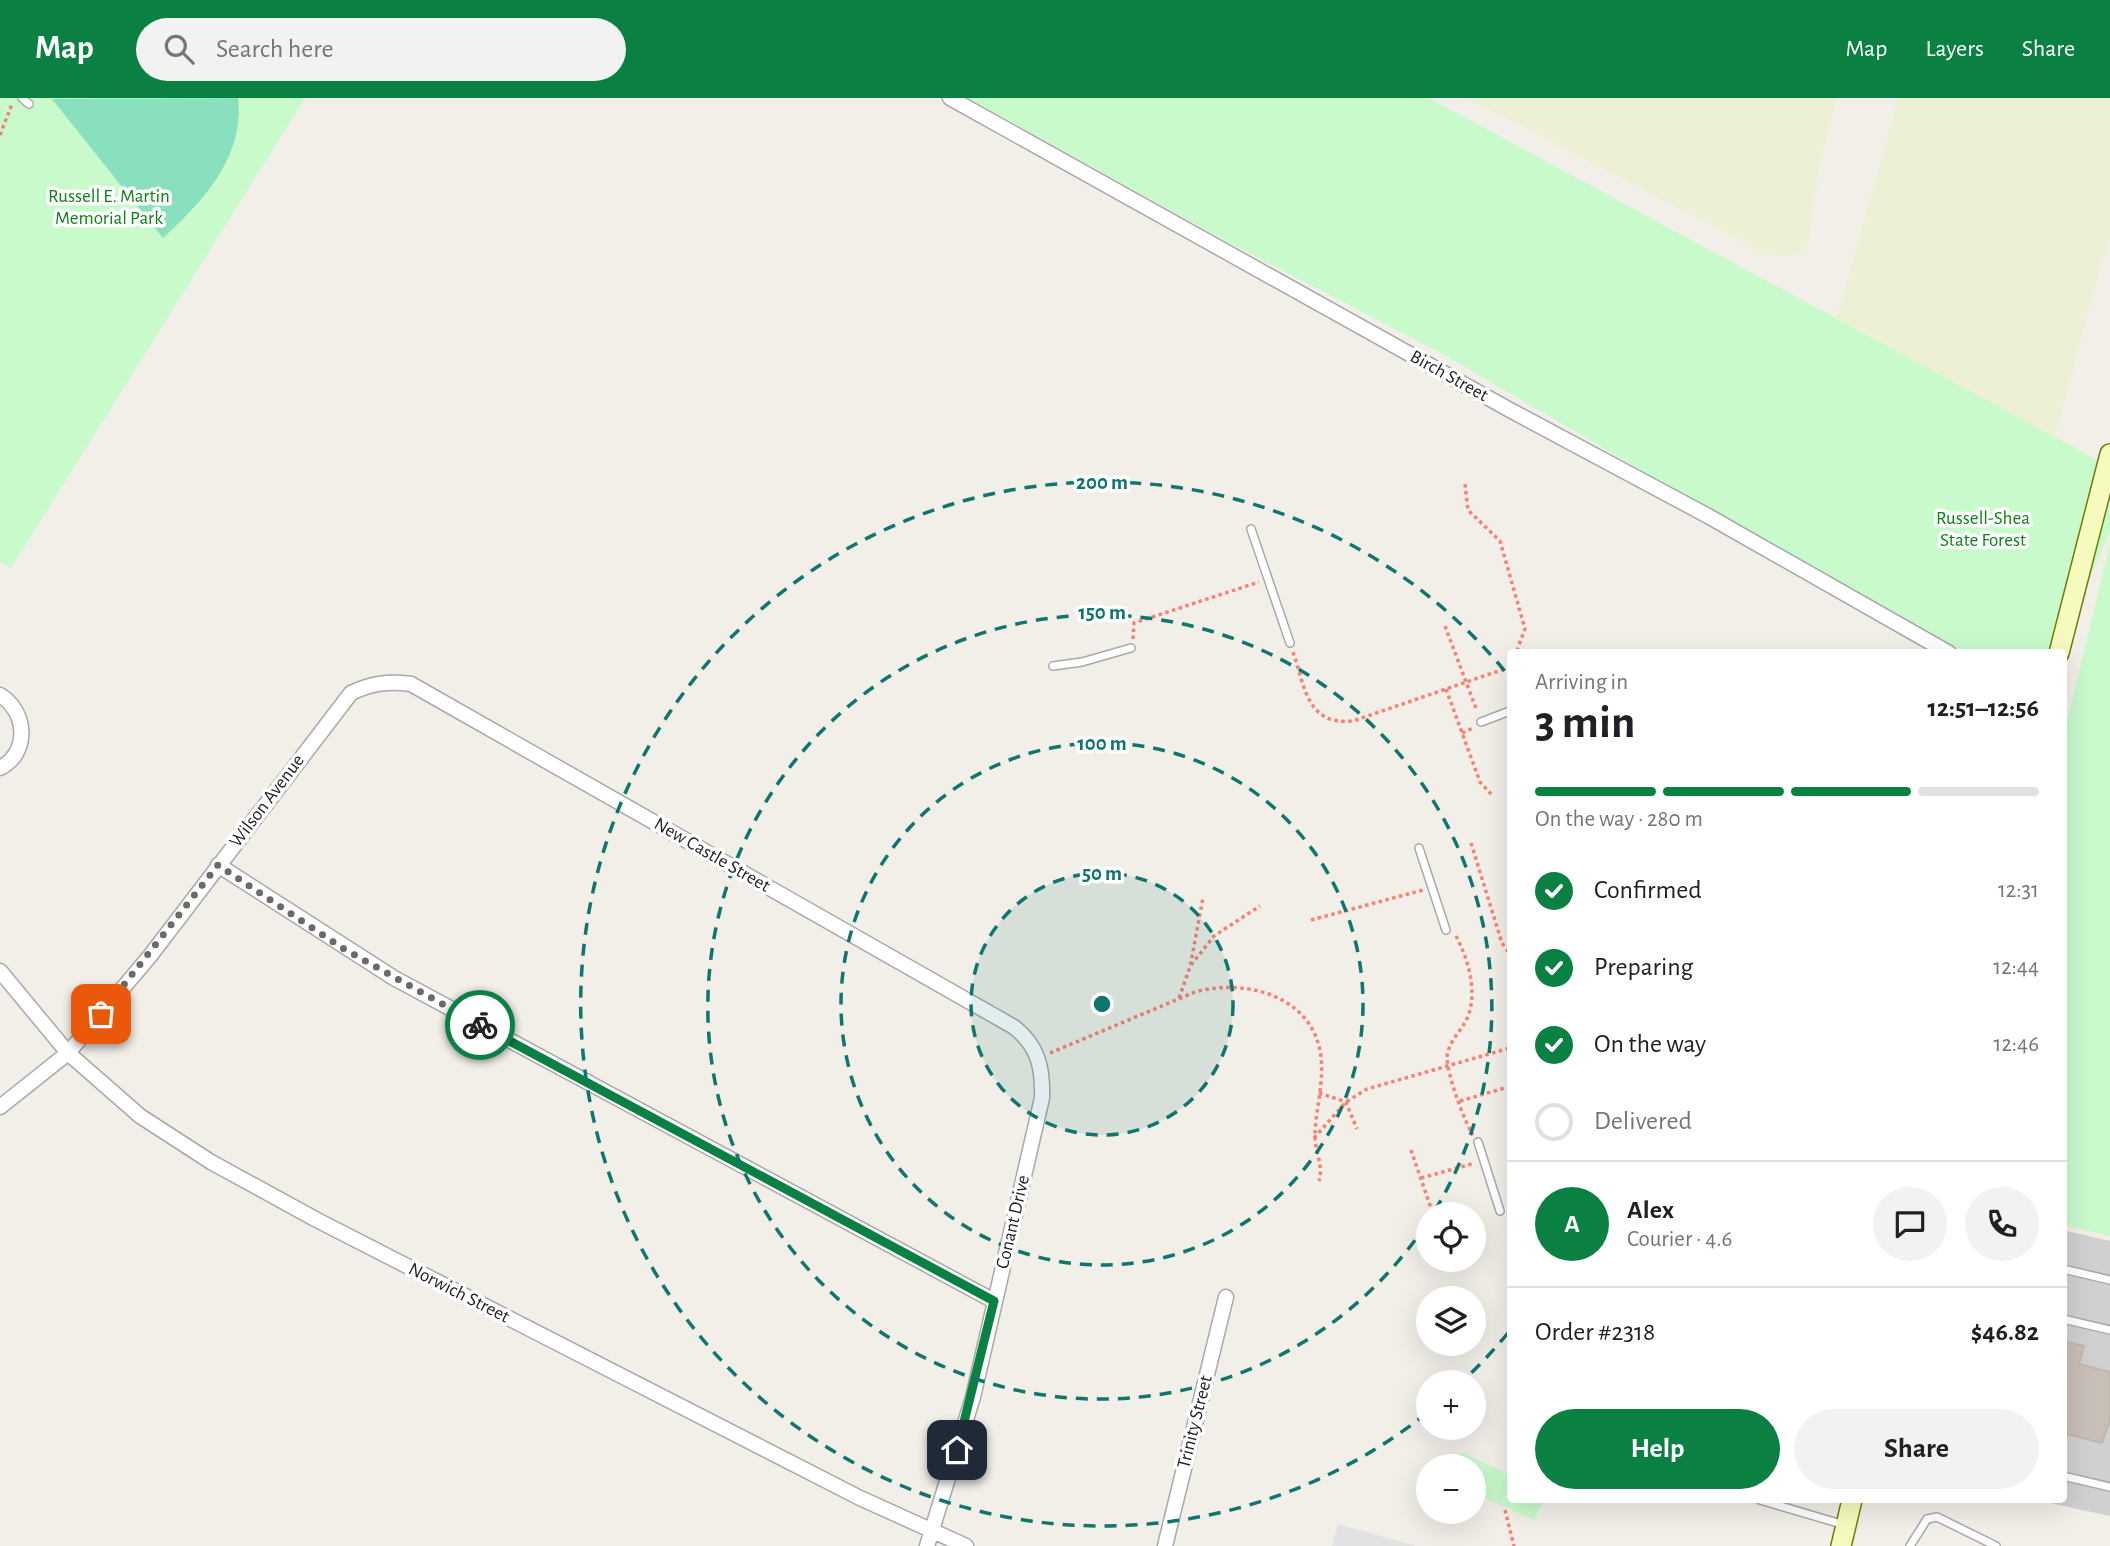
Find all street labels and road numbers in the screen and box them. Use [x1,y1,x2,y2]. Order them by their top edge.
street label: Birch Street [1407,347,1491,405]
street label: Wilson Avenue [226,751,308,851]
street label: New Castle Street [651,814,773,896]
street label: Conant Drive [993,1173,1033,1271]
street label: Norwich Street [405,1259,513,1327]
street label: Trinity Street [1174,1373,1216,1471]

